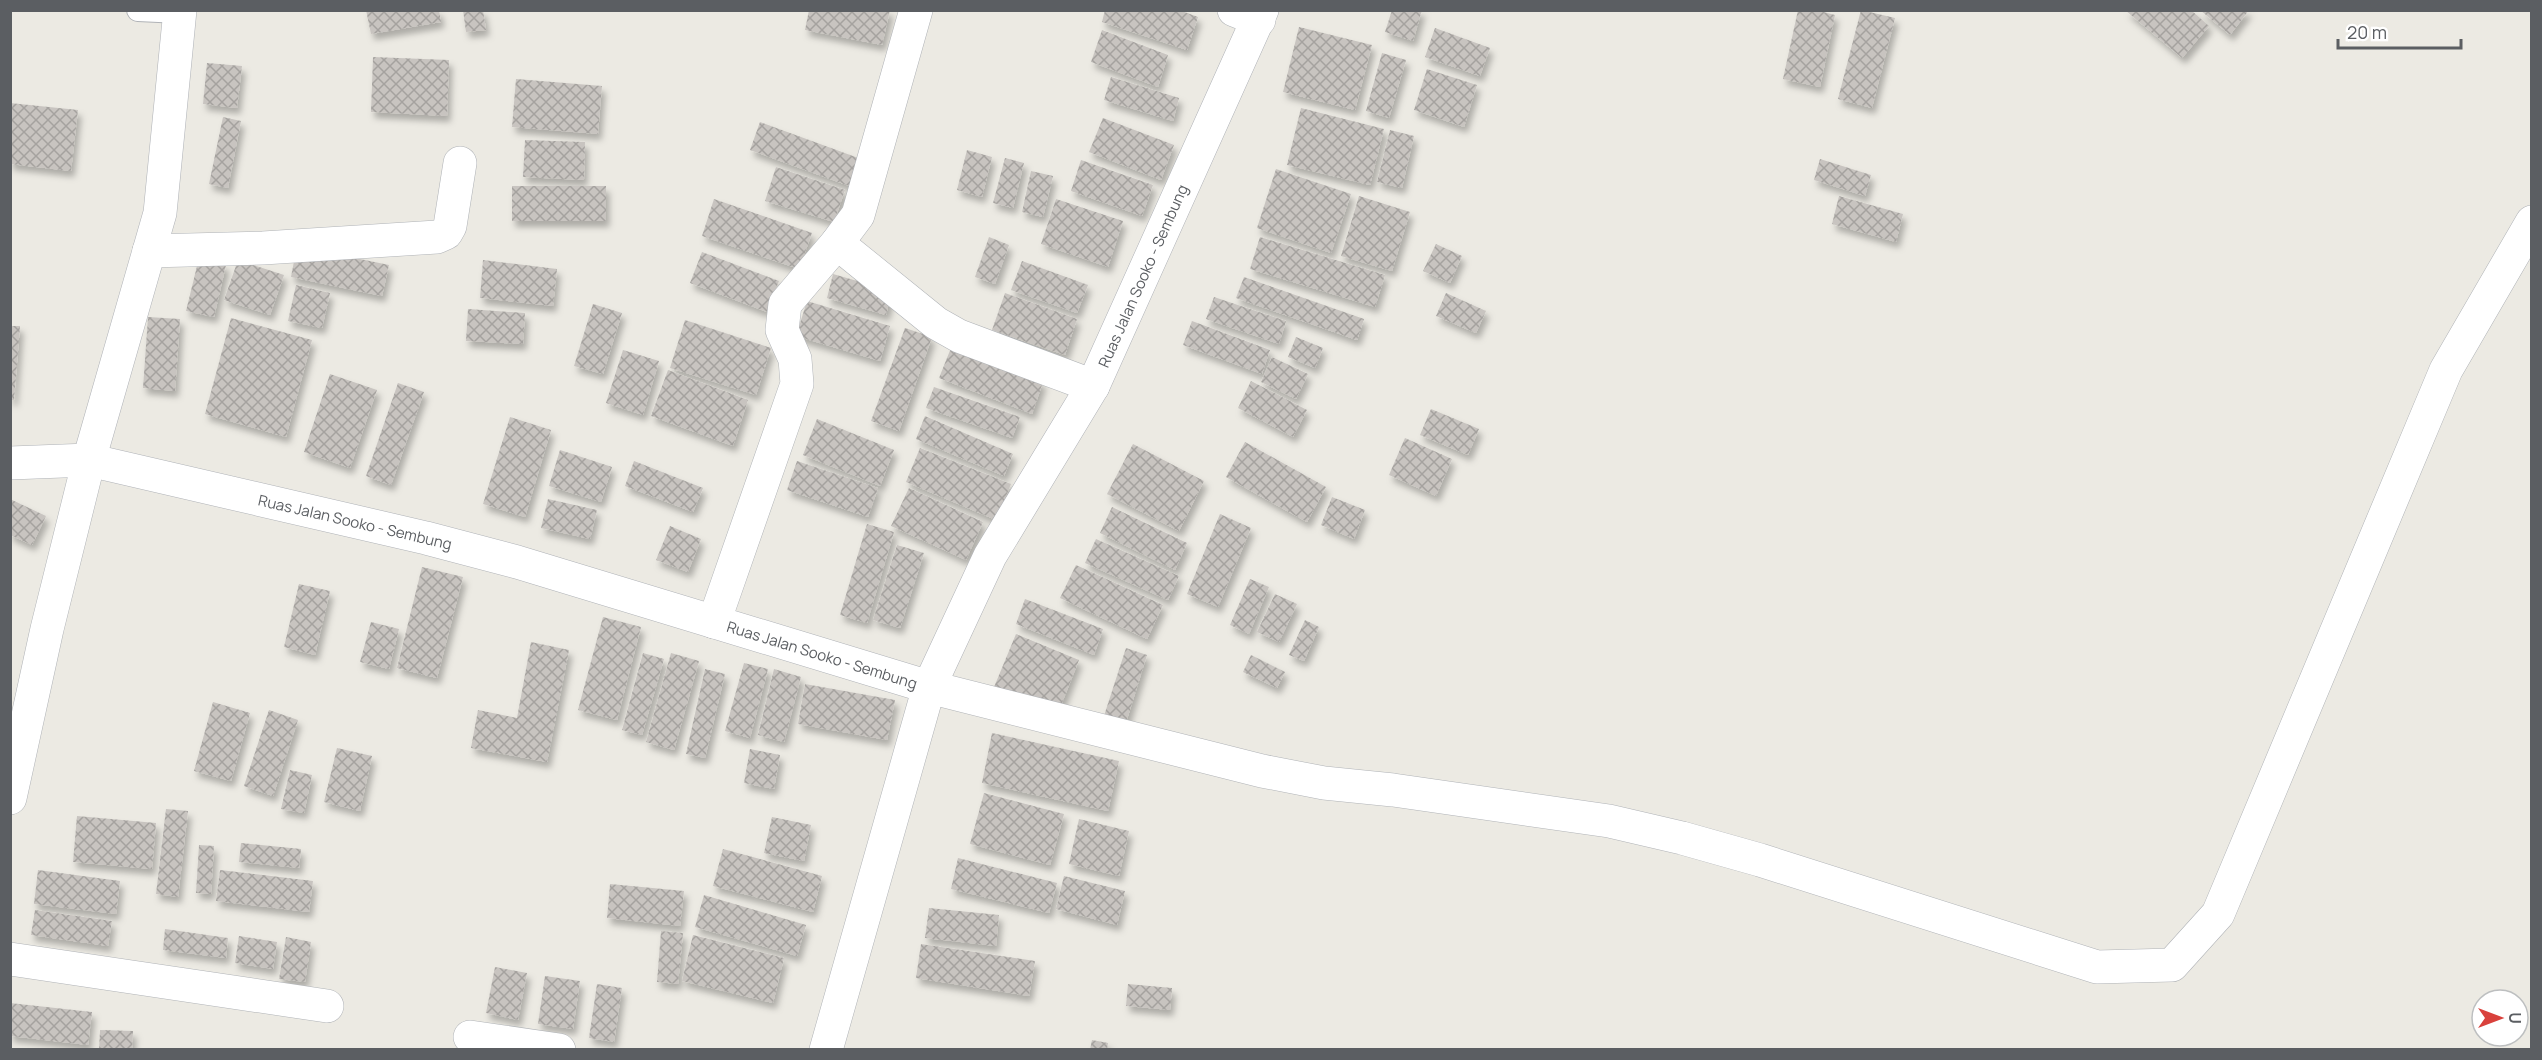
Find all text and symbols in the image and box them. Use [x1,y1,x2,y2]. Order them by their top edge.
scale bar [2338,12,2461,50]
text: 20 m [2347,20,2387,44]
street label: Ruas Jalan Sooko - Sembung [1093,181,1193,371]
street label: Ruas Jalan Sooko - Sembung [256,489,454,555]
street label: Ruas Jalan Sooko - Sembung [724,616,920,694]
north arrow [2470,988,2530,1048]
text: U [2504,1012,2526,1024]

